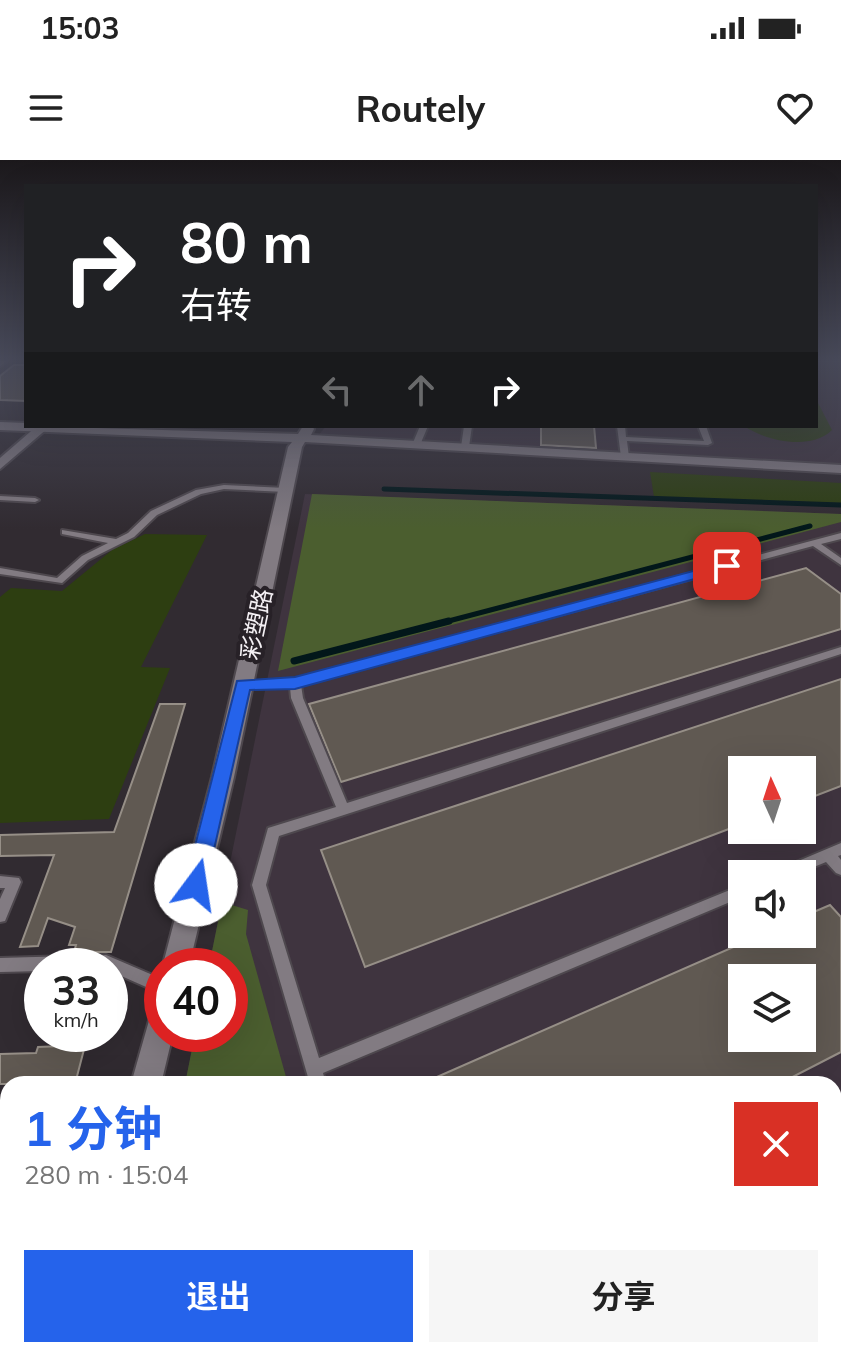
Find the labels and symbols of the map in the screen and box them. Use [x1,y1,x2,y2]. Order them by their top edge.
pin [693,532,761,600]
street label: 彩塑路 [234,586,278,662]
north arrow [728,756,816,844]
position arrow [154,843,238,927]
speed limit sign: 40 [144,948,248,1052]

